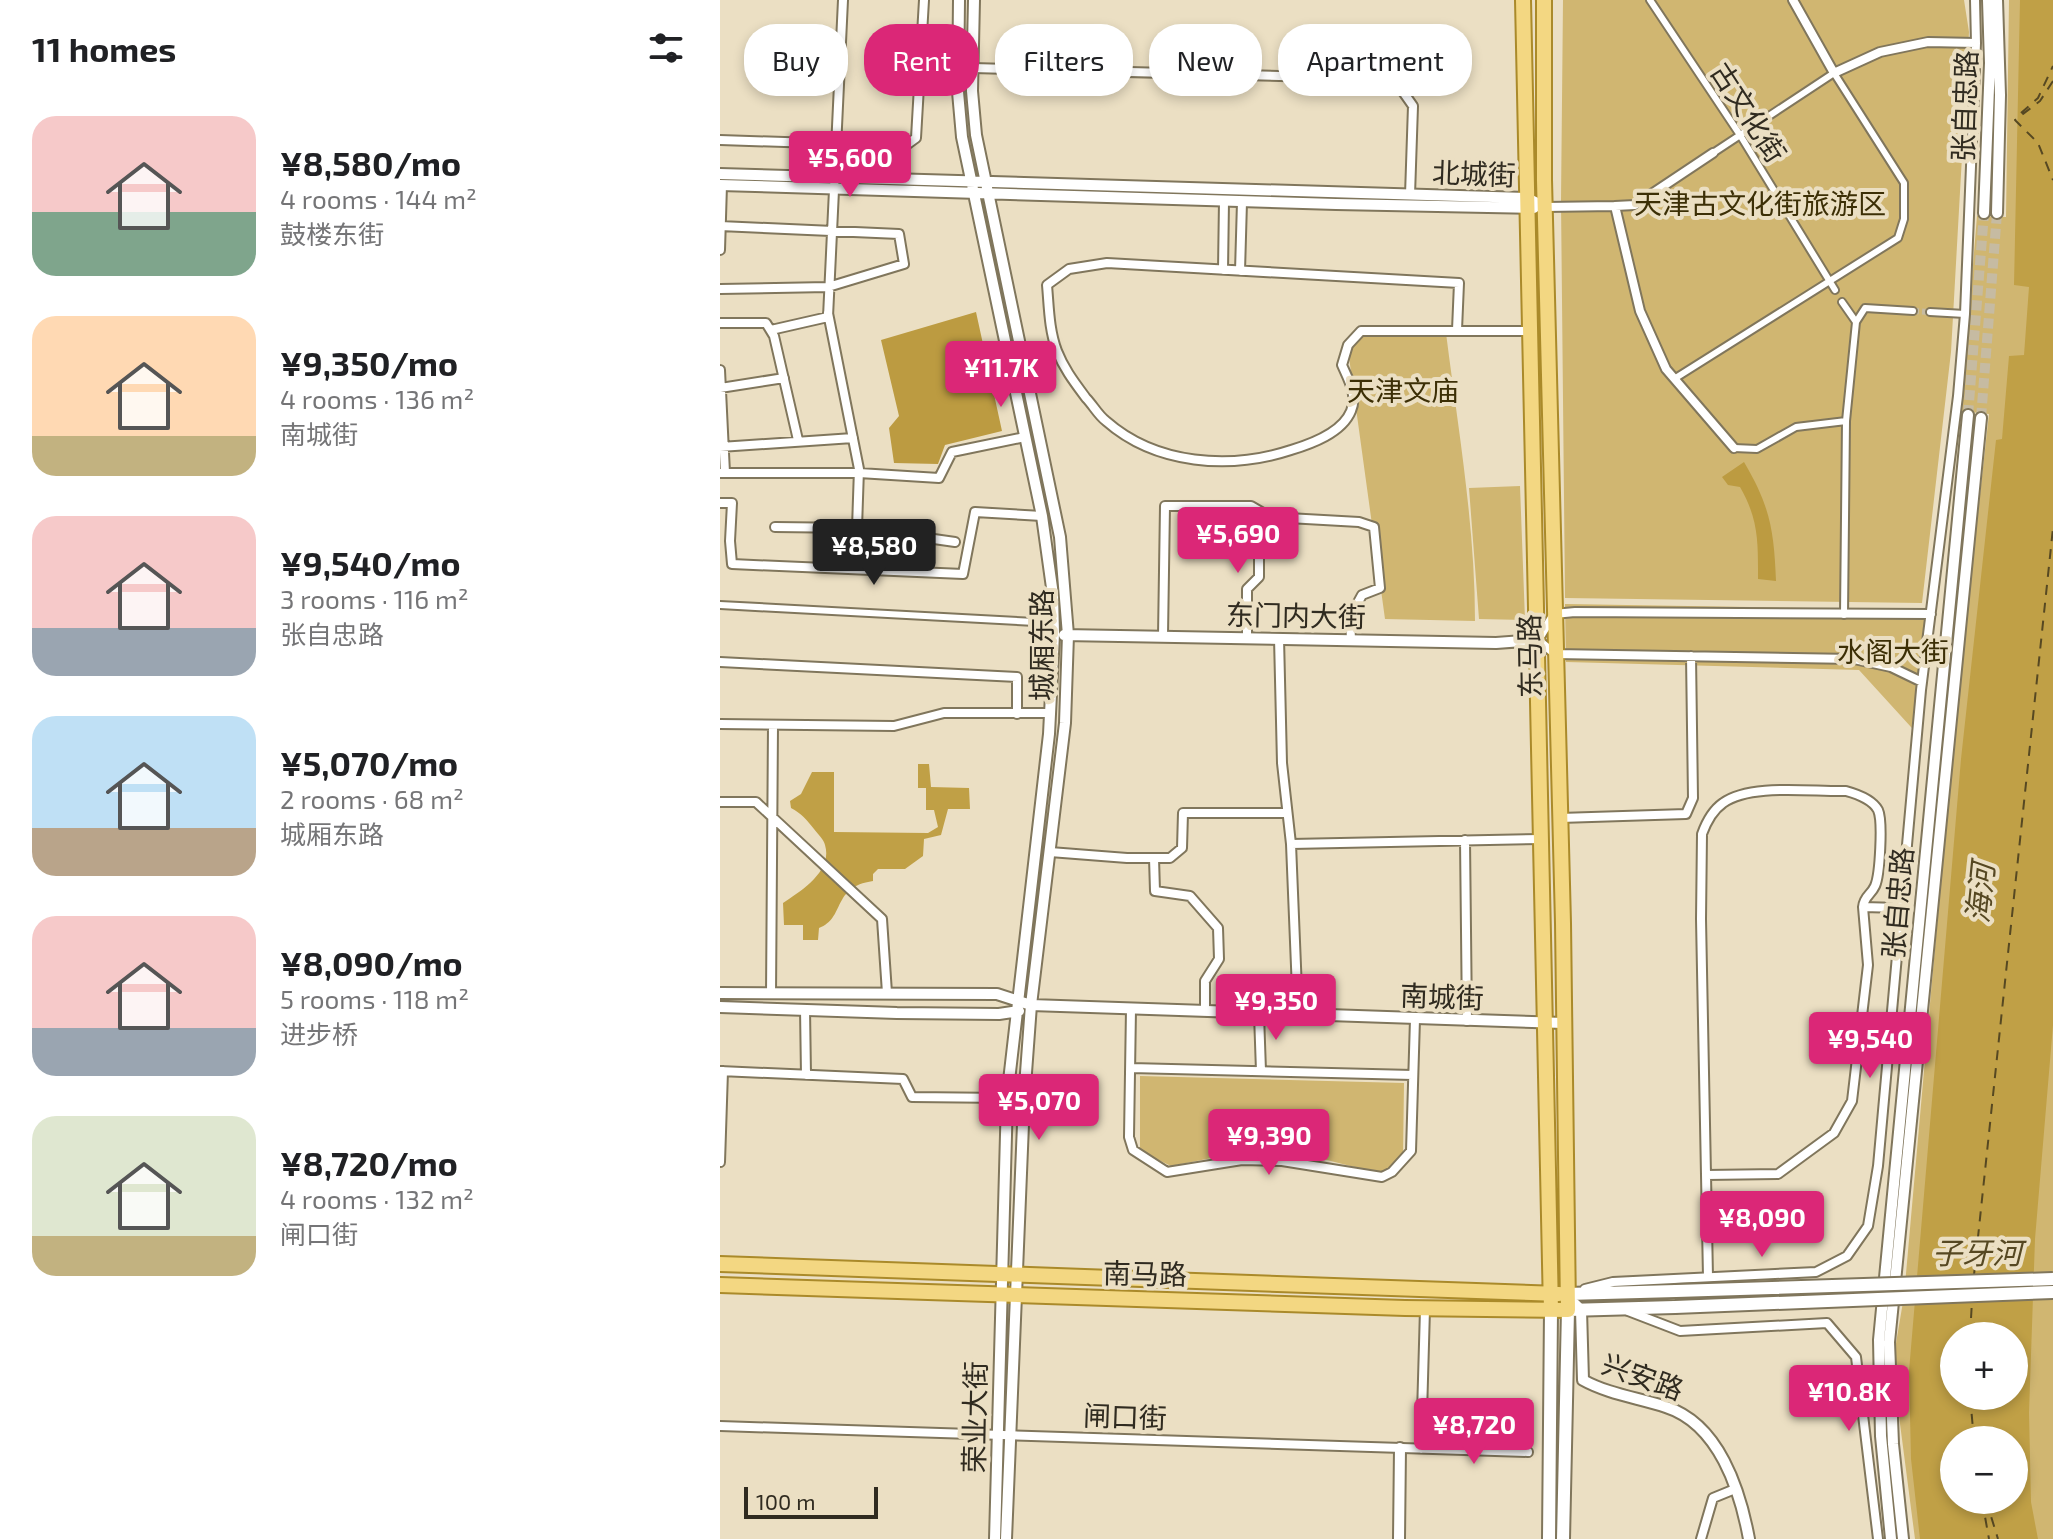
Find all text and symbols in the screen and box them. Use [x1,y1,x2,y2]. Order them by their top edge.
chip: Buy [744,24,848,96]
chip: Rent [864,24,979,96]
chip: Filters [995,24,1133,96]
chip: New [1149,24,1262,96]
chip: Apartment [1278,24,1472,96]
icon: filters [644,26,688,70]
text: 11 homes [32,28,176,69]
street label: 张自忠路 [1945,49,1983,163]
street label: 古文化街 [1704,56,1794,168]
pin: ¥5,600 [785,131,915,199]
text: ¥5,600 [807,141,893,172]
text: ¥8,580/mo [280,142,461,183]
icon: home [96,148,192,244]
street label: 北城街 [1431,155,1517,191]
text: 4 rooms · 144 m² [280,183,477,214]
park label: 天津古文化街旅游区 [1634,186,1886,220]
text: 鼓楼东街 [280,218,384,249]
pin: ¥11.7K [936,341,1066,409]
text: ¥9,350/mo [280,342,458,383]
icon: home [96,348,192,444]
text: ¥11.7K [963,351,1039,382]
park label: 天津文庙 [1347,373,1459,407]
text: 4 rooms · 136 m² [280,383,474,414]
text: 南城街 [280,418,358,449]
pin: ¥5,690 [1173,507,1303,575]
text: ¥5,690 [1196,517,1281,548]
pin: ¥8,580 [809,519,939,587]
text: ¥8,580 [831,529,917,560]
text: ¥9,540/mo [280,542,460,583]
icon: home [96,548,192,644]
text: 3 rooms · 116 m² [280,583,469,614]
street label: 城厢东路 [1024,589,1058,701]
street label: 东门内大街 [1226,597,1366,633]
street label: 东马路 [1511,614,1547,698]
text: 张自忠路 [280,618,384,649]
park label: 水阁大街 [1837,634,1949,668]
text: ¥5,070/mo [280,742,458,783]
icon: home [96,748,192,844]
text: 2 rooms · 68 m² [280,783,464,814]
text: 城厢东路 [280,818,384,849]
street label: 张自忠路 [1875,846,1919,960]
water label: 海河 [1958,856,2001,925]
text: ¥8,090/mo [280,942,463,983]
icon: home [96,948,192,1044]
pin: ¥9,350 [1211,974,1341,1042]
street label: 南城街 [1399,978,1485,1014]
text: 5 rooms · 118 m² [280,983,469,1014]
text: ¥9,350 [1234,984,1318,1015]
pin: ¥9,540 [1805,1012,1935,1080]
text: 进步桥 [280,1018,358,1049]
text: ¥9,540 [1827,1022,1913,1053]
pin: ¥5,070 [974,1074,1104,1142]
text: ¥5,070 [997,1084,1081,1115]
pin: ¥9,390 [1204,1109,1334,1177]
text: ¥9,390 [1226,1119,1312,1150]
text: ¥8,720/mo [280,1142,458,1183]
icon: home [96,1148,192,1244]
text: 4 rooms · 132 m² [280,1183,474,1214]
pin: ¥8,090 [1697,1191,1827,1259]
text: ¥8,090 [1718,1201,1806,1232]
text: 闸口街 [280,1218,358,1249]
water label: 子牙河 [1932,1234,2027,1270]
street label: 南马路 [1103,1255,1187,1291]
map controls [1940,1322,2028,1514]
button: + [1940,1322,2028,1410]
street label: 兴安路 [1598,1346,1688,1406]
street label: 荣业大街 [956,1361,992,1473]
pin: ¥10.8K [1784,1365,1914,1433]
text: ¥10.8K [1807,1375,1891,1406]
street label: 闸口街 [1082,1398,1168,1434]
pin: ¥8,720 [1409,1398,1539,1466]
text: ¥8,720 [1432,1408,1516,1439]
button: − [1940,1426,2028,1514]
scale bar [744,1483,878,1519]
text: 100 m [756,1488,815,1514]

